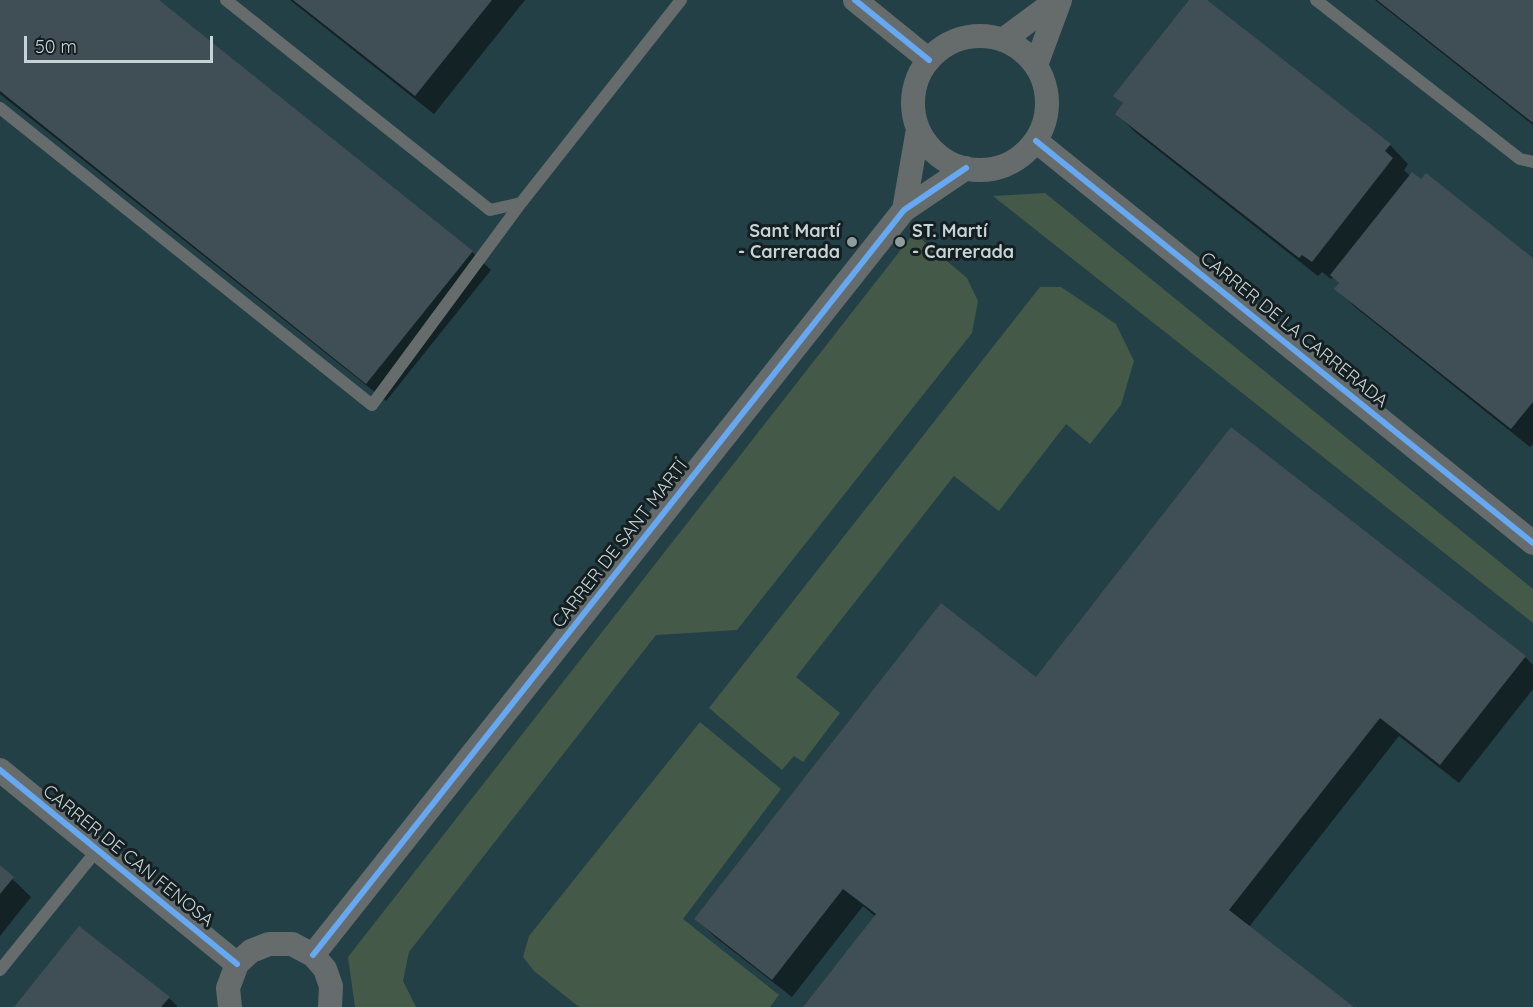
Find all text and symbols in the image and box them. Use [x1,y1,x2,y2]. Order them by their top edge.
scale bar [27,24,216,62]
text: 50 m [35,35,77,58]
place label: Sant Martí - Carrerada [738,221,840,264]
place label: ST. Martí - Carrerada [912,221,1014,264]
marker: Sant Martí - Carrerada [845,235,859,249]
marker: ST. Martí - Carrerada [893,235,907,249]
street label: CARRER DE LA CARRERADA [1196,248,1392,412]
street label: CARRER DE SANT MARTÍ [548,456,692,632]
street label: CARRER DE CAN FENOSA [38,780,218,932]

